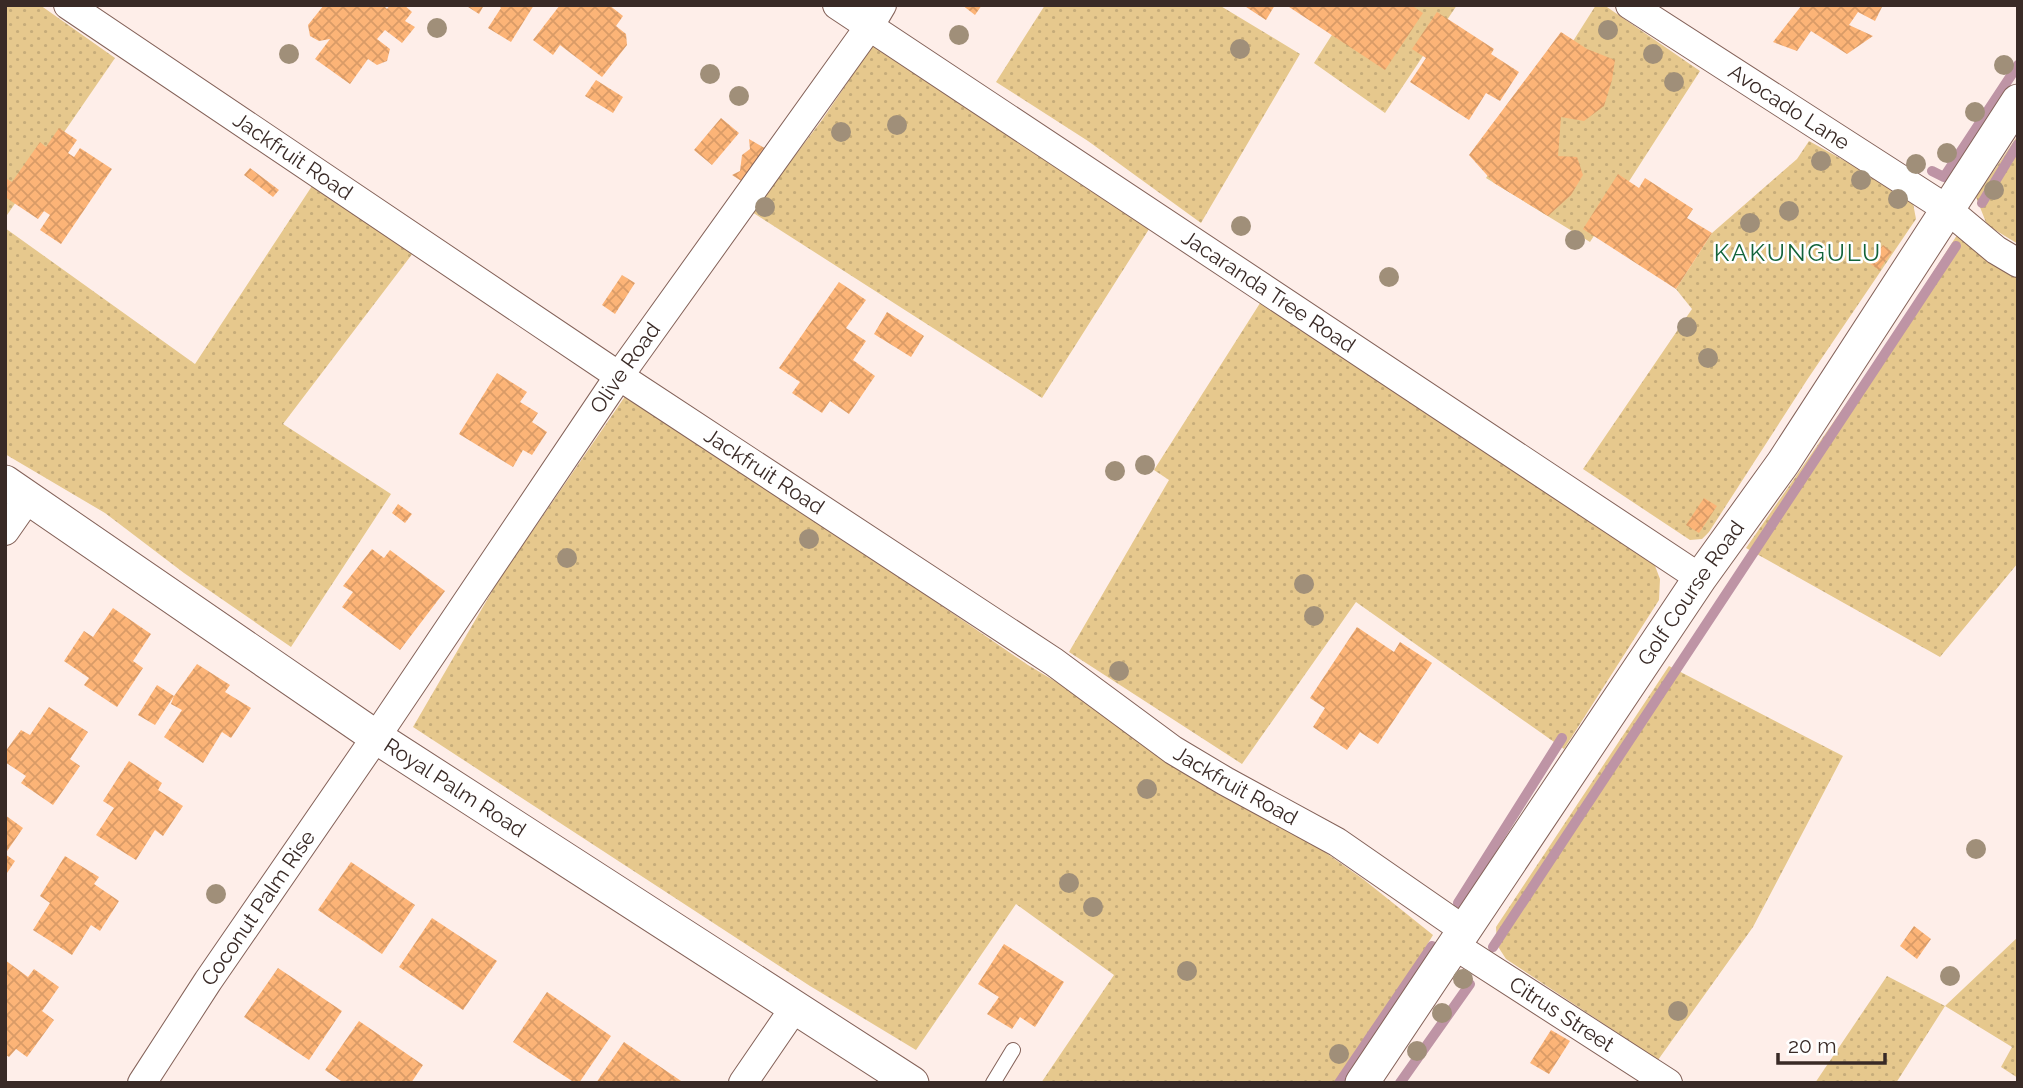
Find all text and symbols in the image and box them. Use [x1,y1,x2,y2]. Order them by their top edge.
street label: Avocado Lane [1724,59,1854,155]
street label: Jackfruit Road [229,107,357,205]
street label: Jacaranda Tree Road [1177,225,1360,358]
district label: KAKUNGULU [1714,238,1882,267]
street label: Olive Road [585,318,665,418]
street label: Jackfruit Road [700,423,829,519]
street label: Golf Course Road [1632,516,1749,670]
street label: Royal Palm Road [380,733,531,842]
street label: Jackfruit Road [1169,740,1302,830]
street label: Coconut Palm Rise [195,825,320,990]
street label: Citrus Street [1505,971,1619,1057]
scale bar [1778,1021,1885,1066]
text: 20 m [1788,1033,1836,1058]

